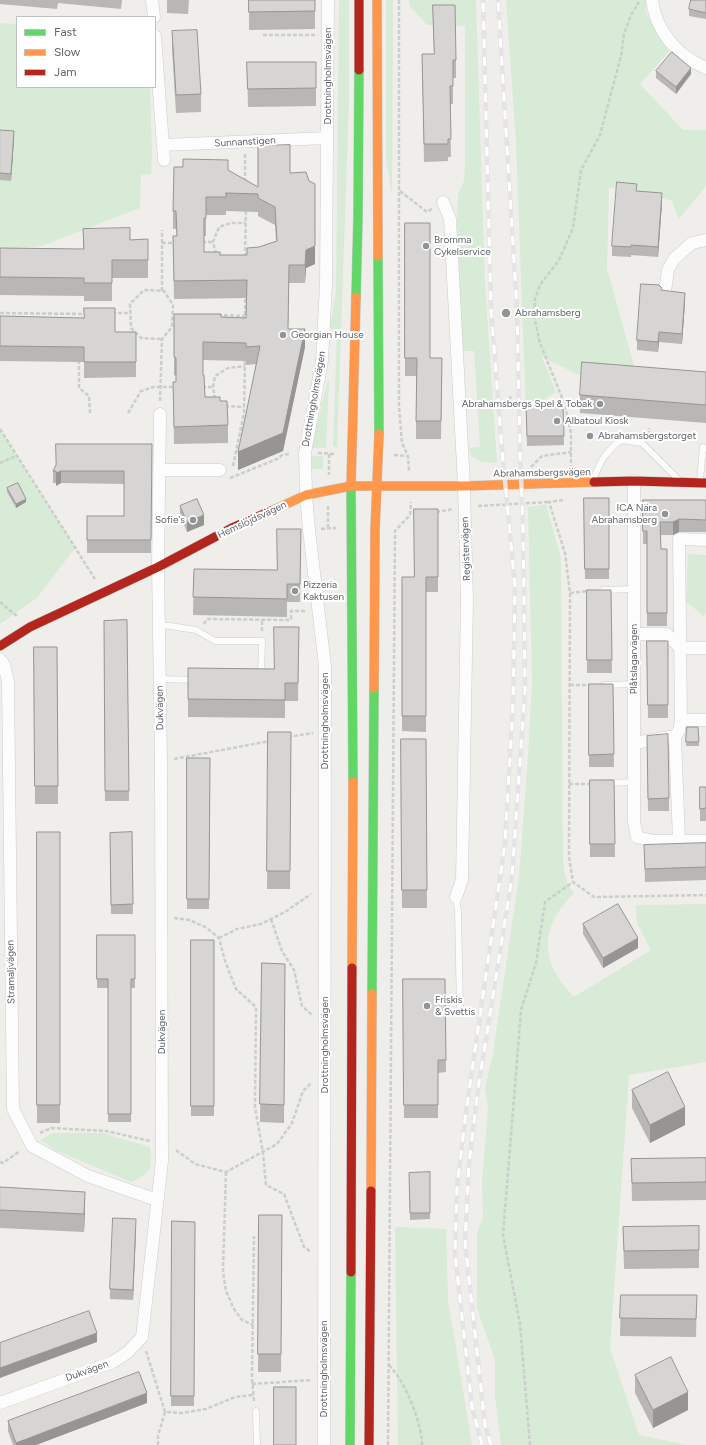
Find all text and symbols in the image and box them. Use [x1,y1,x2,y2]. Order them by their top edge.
legend [16,16,156,88]
text: Fast [54,25,77,39]
street label: Drottningholmsvägen [322,28,334,124]
text: Slow [54,45,80,59]
text: Jam [54,65,77,79]
street label: Sunnanstigen [214,134,276,150]
place label: Bromma Cykelservice [434,234,491,258]
marker: Bromma Cykelservice [421,241,431,251]
marker: Abrahamsberg [500,307,512,319]
place label: Abrahamsberg [515,307,581,319]
place label: Georgian House [291,329,364,341]
marker: Georgian House [278,330,288,340]
street label: Drottningholmsvägen [300,350,328,448]
place label: Abrahamsbergs Spel & Tobak [462,398,592,410]
marker: Abrahamsbergs Spel & Tobak [595,399,605,409]
place label: Albatoul Kiosk [565,415,628,427]
marker: Albatoul Kiosk [552,416,562,426]
place label: Abrahamsbergstorget [598,430,696,442]
marker: Abrahamsbergstorget [585,431,595,441]
street label: Abrahamsbergsvägen [493,466,591,480]
street label: Hemslöjdsvägen [216,499,288,541]
place label: ICA Nära Abrahamsberg [591,502,657,526]
marker: ICA Nära Abrahamsberg [660,509,670,519]
place label: Sofie's [155,514,185,526]
marker: Sofie's [188,515,198,525]
street label: Registervägen [459,517,473,581]
place label: Pizzeria Kaktusen [303,579,344,602]
marker: Pizzeria Kaktusen [290,586,300,596]
street label: Plåtslagarvägen [628,624,640,694]
street label: Drottningholmsvägen [319,673,331,769]
street label: Dukvägen [154,686,166,730]
street label: Stramaljvägen [4,940,18,1004]
place label: Friskis & Svettis [435,994,475,1018]
street label: Drottningholmsvägen [319,997,331,1093]
marker: Friskis & Svettis [422,1001,432,1011]
street label: Dukvägen [156,1010,168,1054]
street label: Drottningholmsvägen [318,1321,330,1417]
street label: Dukvägen [64,1358,110,1384]

